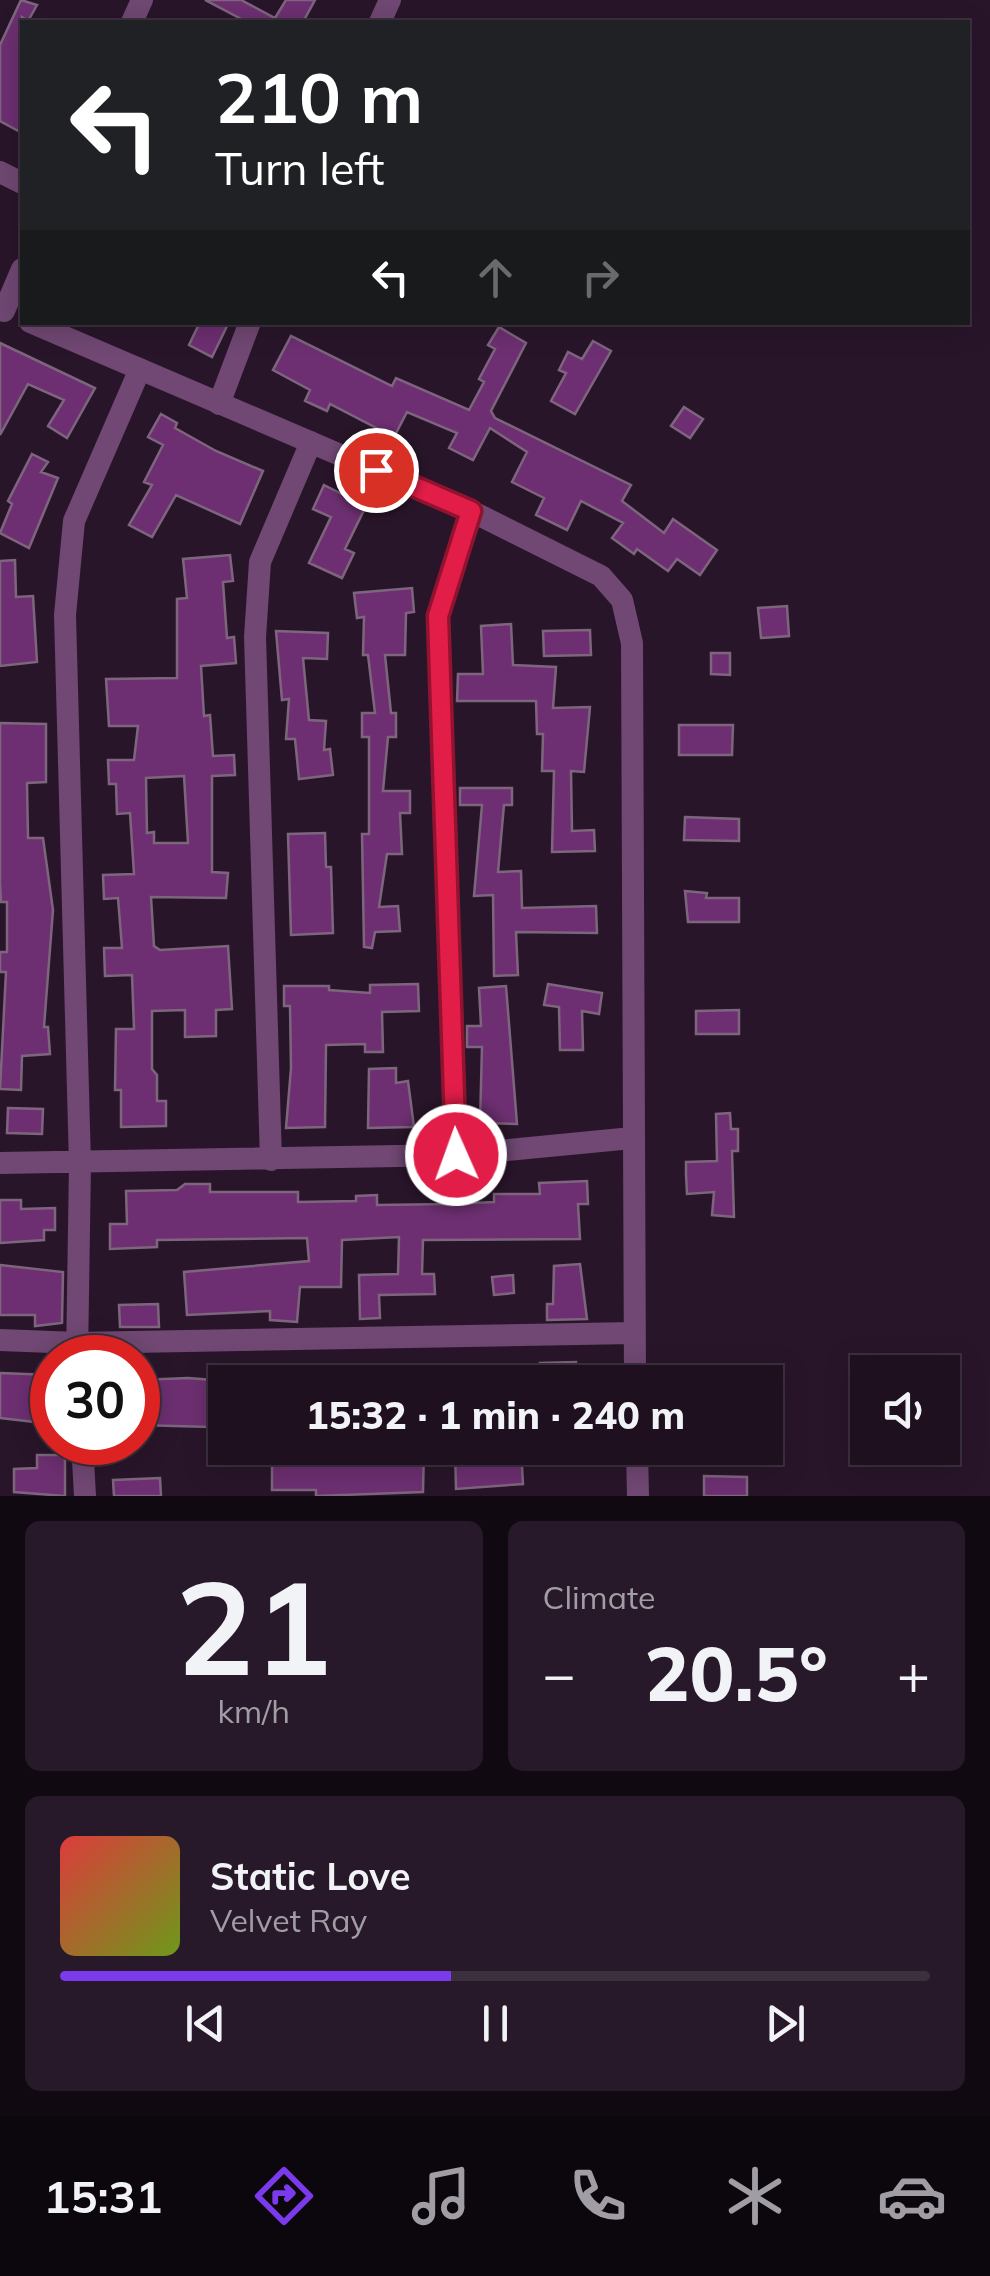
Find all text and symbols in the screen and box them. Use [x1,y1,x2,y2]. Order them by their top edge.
text: 210 m [215,53,423,141]
icon: left [50,60,180,190]
text: Turn left [215,140,384,196]
icon: left [363,250,418,305]
icon: ahead [468,250,523,305]
icon: right [573,250,628,305]
pin [334,428,419,513]
icon: arrive [349,443,404,498]
position arrow [404,1103,508,1207]
speed limit sign: 30 [30,1335,160,1465]
map controls [850,1355,960,1465]
button: sound [850,1355,960,1465]
text: 15:32 · 1 min · 240 m [306,1391,685,1439]
text: 21 [176,1544,332,1708]
text: Climate [543,1577,655,1617]
text: 20.5° [645,1626,828,1720]
text: − [543,1639,576,1708]
text: + [897,1639,930,1708]
text: km/h [218,1691,290,1731]
text: Static Love [210,1852,411,1900]
text: Velvet Ray [210,1900,367,1940]
icon: previous [178,1996,233,2051]
icon: pause [468,1996,523,2051]
icon: next [758,1996,813,2051]
icon: directions [249,2161,319,2231]
icon: music [406,2161,476,2231]
icon: phone [563,2161,633,2231]
icon: climate [720,2161,790,2231]
icon: car [877,2161,947,2231]
text: 15:31 [43,2168,163,2224]

